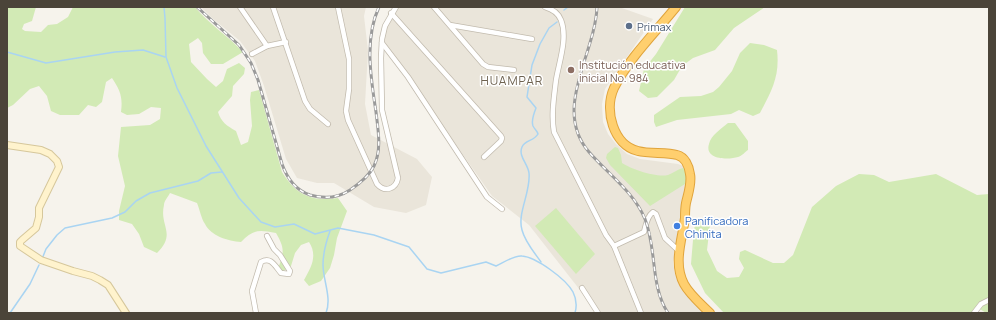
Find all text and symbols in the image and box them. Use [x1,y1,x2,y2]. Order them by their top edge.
place label: Primax [637,19,672,34]
marker: Primax [624,21,634,31]
place label: Institución educativa inicial No. 984 [579,57,686,85]
marker: Institución educativa inicial No. 984 [566,65,576,75]
district label: HUAMPAR [481,72,543,89]
place label: Panificadora Chinita [685,213,748,241]
marker: Panificadora Chinita [672,221,682,231]

